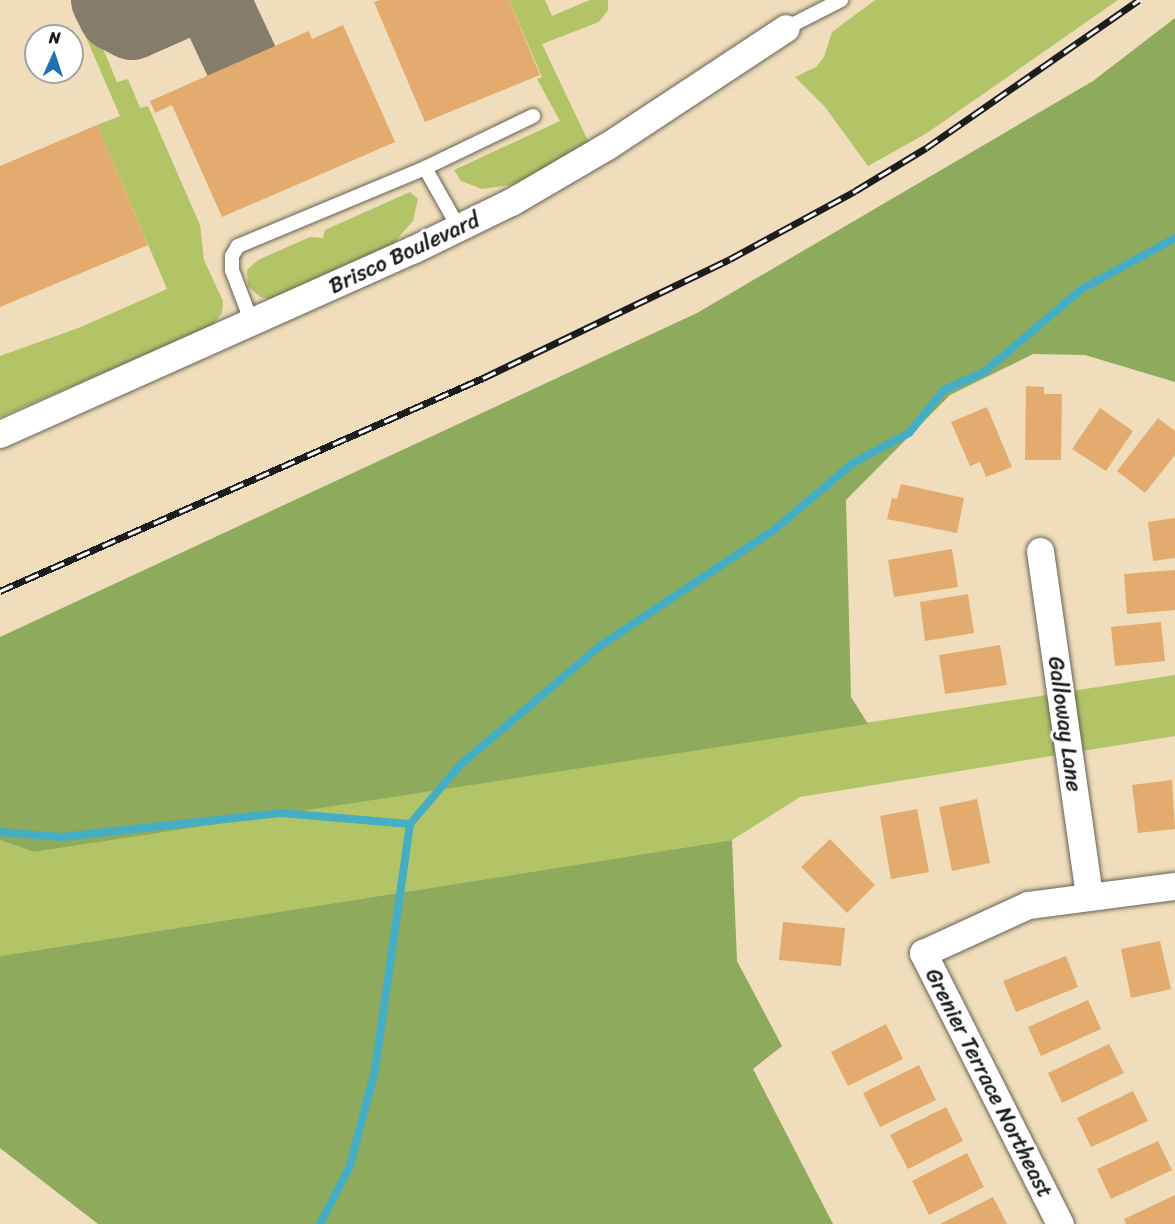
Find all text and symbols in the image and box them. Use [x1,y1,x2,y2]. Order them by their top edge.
text: N [49,23,61,52]
north arrow [24,24,84,84]
street label: Brisco Boulevard [325,207,483,299]
street label: Galloway Lane [1042,655,1088,793]
street label: Grenier Terrace Northeast [920,964,1058,1202]

